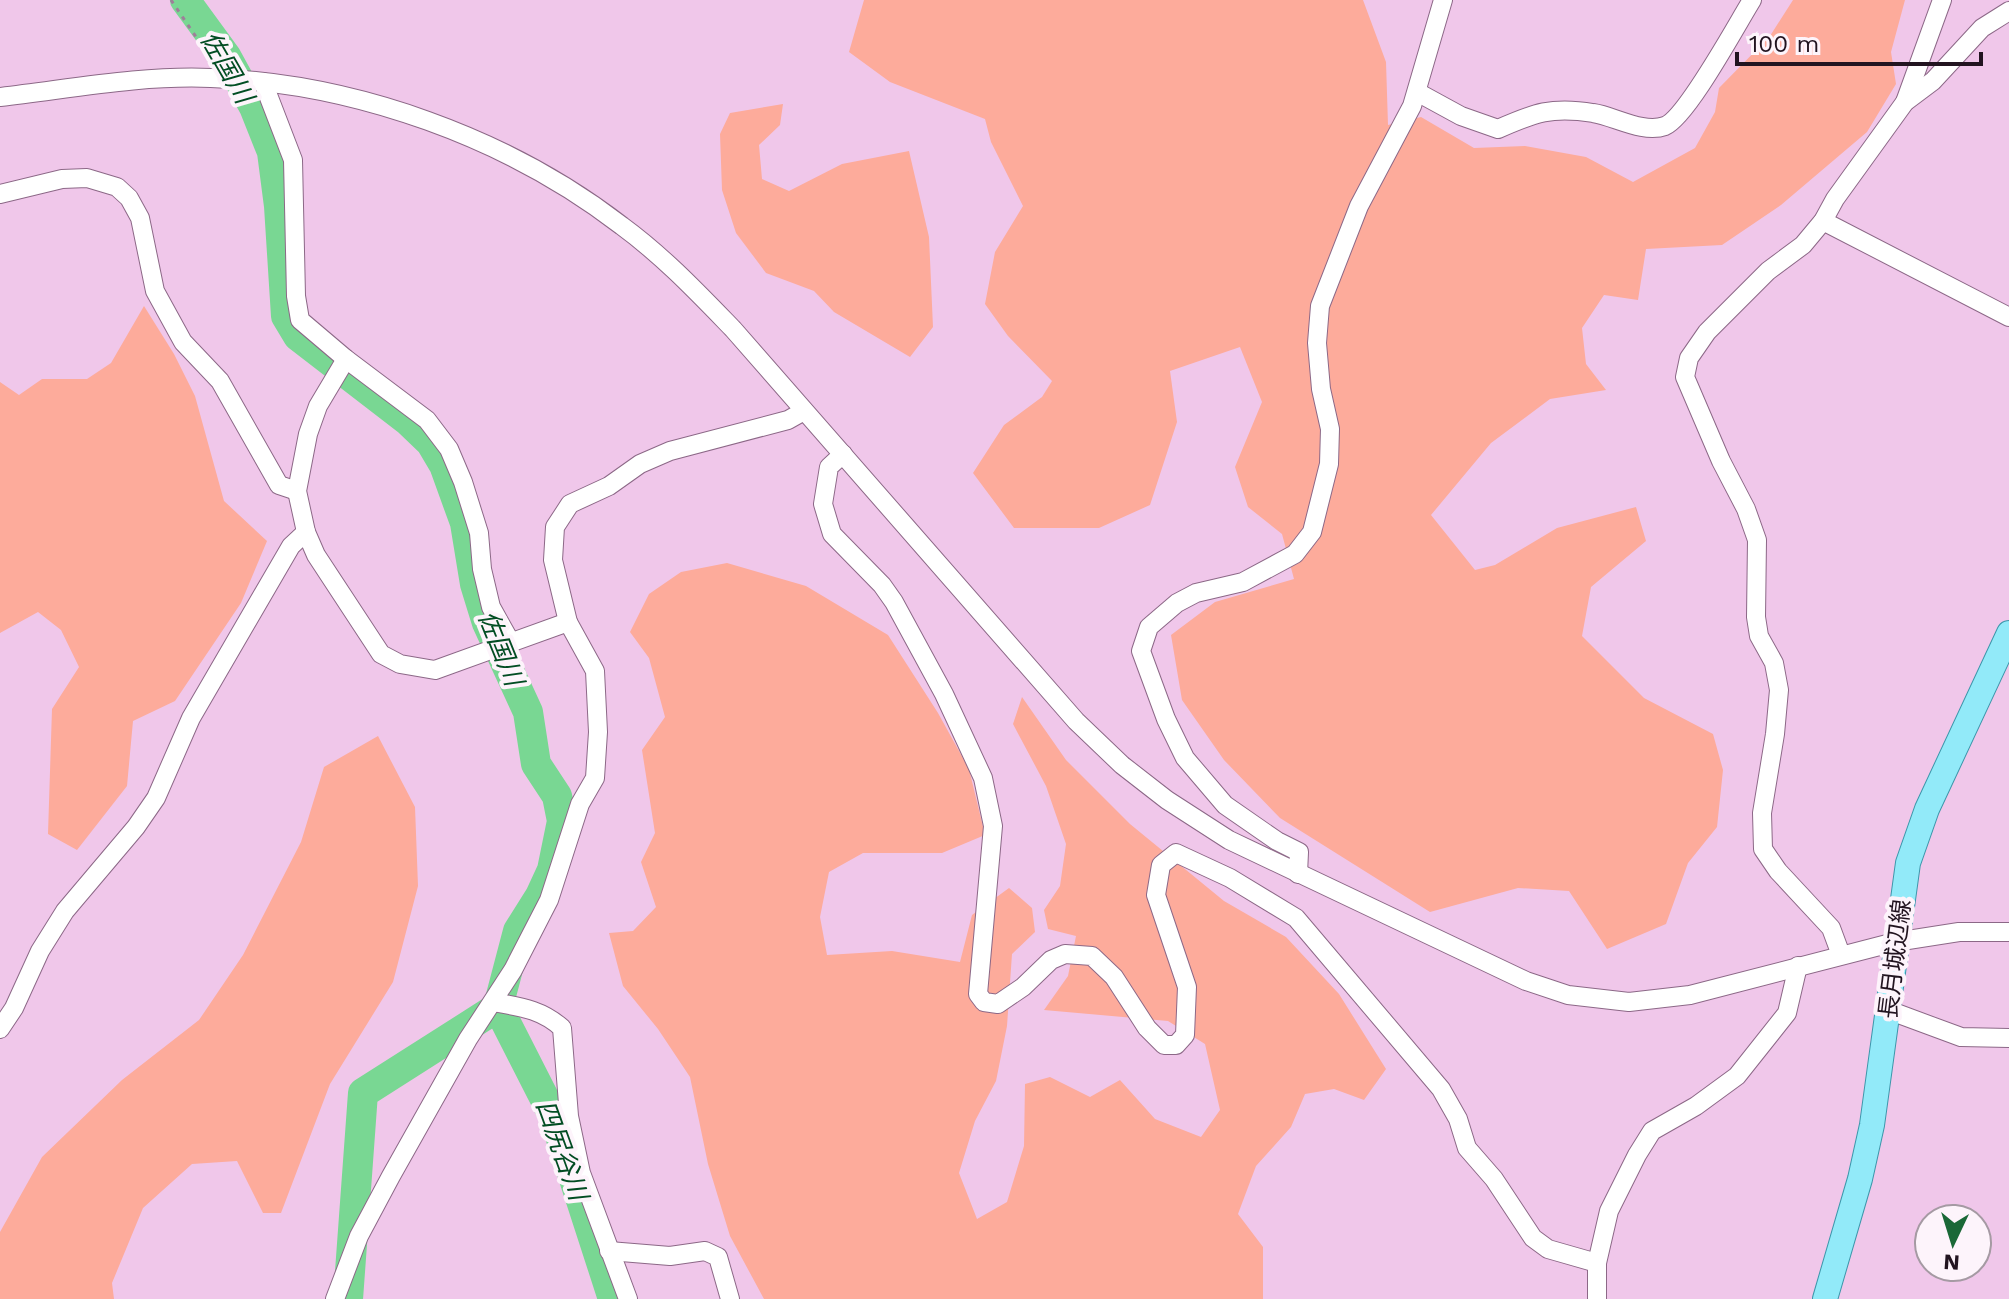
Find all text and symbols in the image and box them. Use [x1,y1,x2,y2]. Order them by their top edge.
scale bar [1737,16,1981,66]
water label: 佐国川 [195,26,261,111]
text: 100 m [1749,30,1819,58]
water label: 佐国川 [472,606,531,693]
street label: 長月城辺線 [1874,898,1916,1020]
water label: 四尻谷川 [530,1096,595,1207]
north arrow [1913,1203,1993,1283]
text: N [1943,1249,1961,1275]

